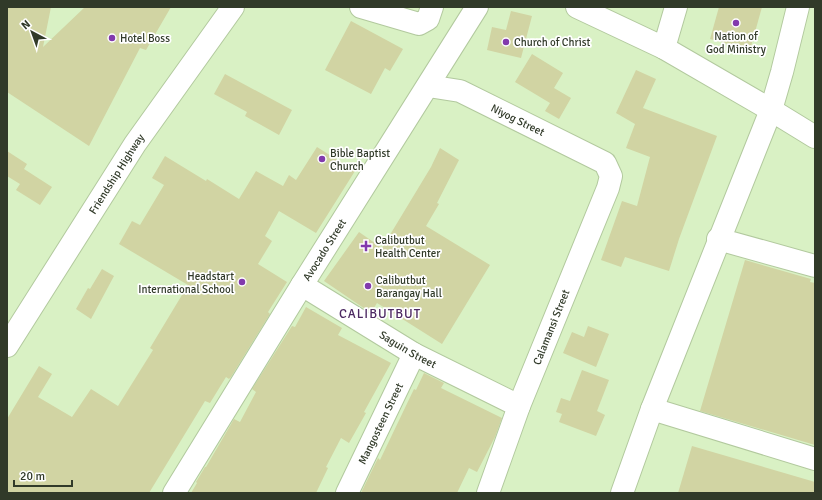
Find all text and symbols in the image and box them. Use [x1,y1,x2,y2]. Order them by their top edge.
north arrow [12,12,52,52]
text: N [19,17,33,32]
marker: Nation of God Ministry [731,18,741,28]
place label: Nation of God Ministry [706,30,767,56]
place label: Hotel Boss [120,32,170,45]
marker: Hotel Boss [107,33,117,43]
place label: Church of Christ [514,36,590,49]
marker: Church of Christ [501,37,511,47]
street label: Niyog Street [489,101,547,139]
street label: Friendship Highway [86,131,148,217]
place label: Bible Baptist Church [330,147,390,173]
marker: Bible Baptist Church [317,154,327,164]
street label: Avocado Street [300,216,349,283]
place label: Calibutbut Health Center [375,234,440,260]
marker: Calibutbut Health Center [360,240,372,252]
place label: Headstart International School [138,270,234,296]
place label: Calibutbut Barangay Hall [376,274,442,300]
marker: Headstart International School [237,277,247,287]
marker: Calibutbut Barangay Hall [363,281,373,291]
street label: Calamansi Street [530,287,573,367]
district label: CALIBUTBUT [339,306,421,322]
street label: Saguin Street [377,328,439,371]
street label: Mangosteen Street [356,381,406,467]
scale bar [14,462,72,488]
text: 20 m [20,469,45,484]

